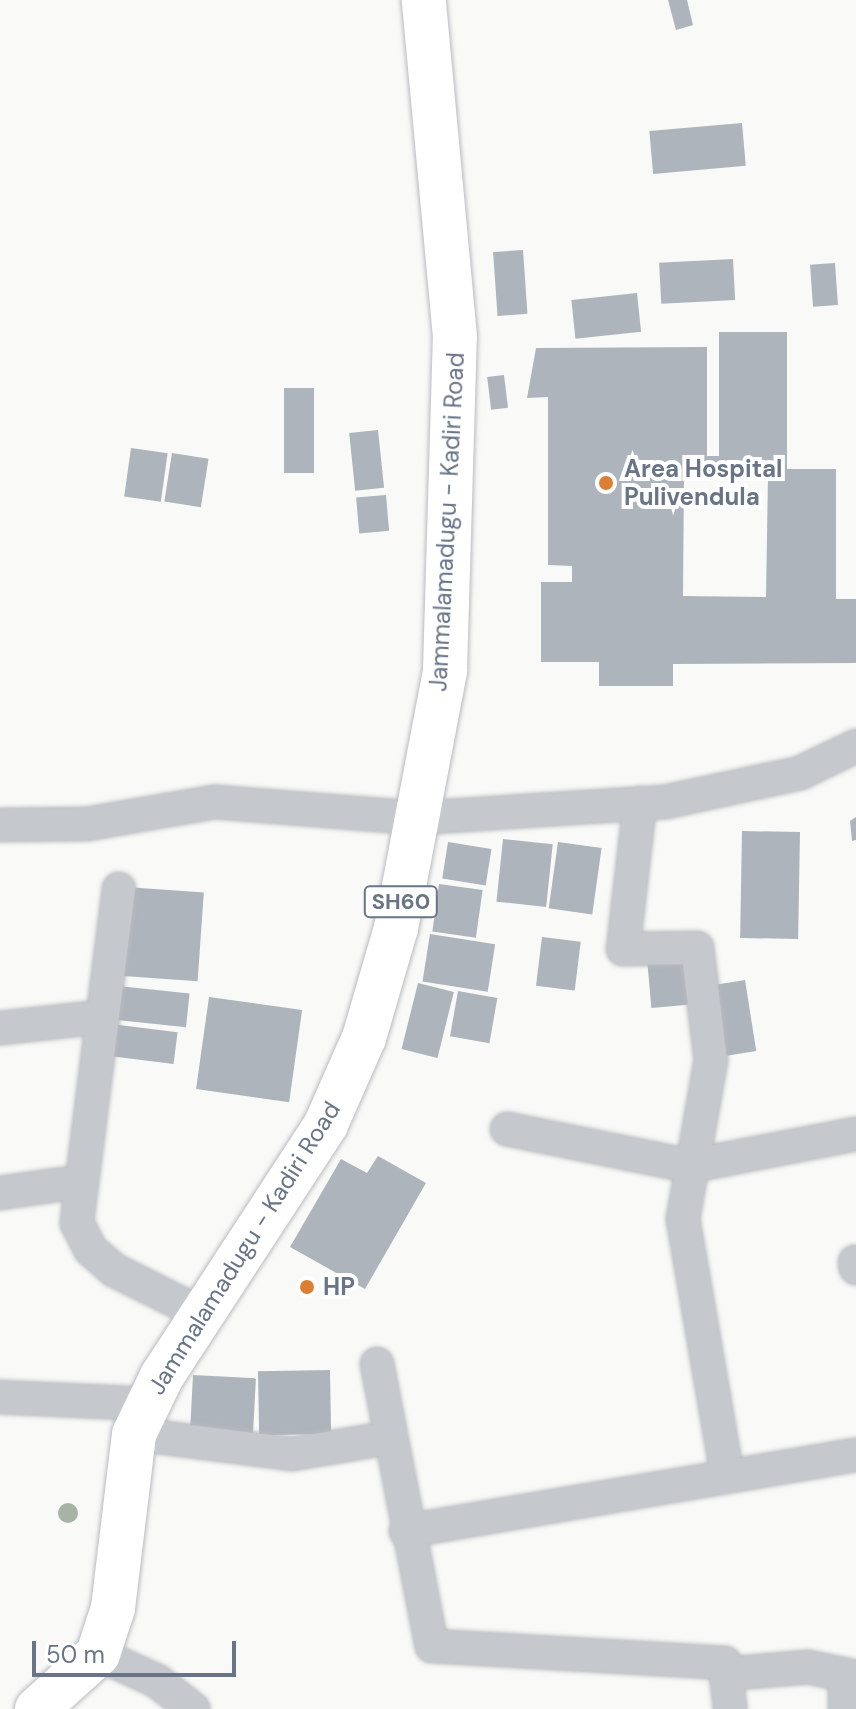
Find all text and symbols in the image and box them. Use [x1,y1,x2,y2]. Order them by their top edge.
street label: Jammalamadugu - Kadiri Road [424,352,470,692]
place label: Area Hospital Pulivendula [624,455,782,511]
marker: Area Hospital Pulivendula [595,472,617,494]
road number: SH60 [363,884,439,920]
street label: Jammalamadugu - Kadiri Road [142,1096,346,1400]
place label: HP [323,1273,355,1301]
marker: HP [298,1278,316,1296]
scale bar [36,1625,240,1675]
text: 50 m [46,1639,105,1670]

